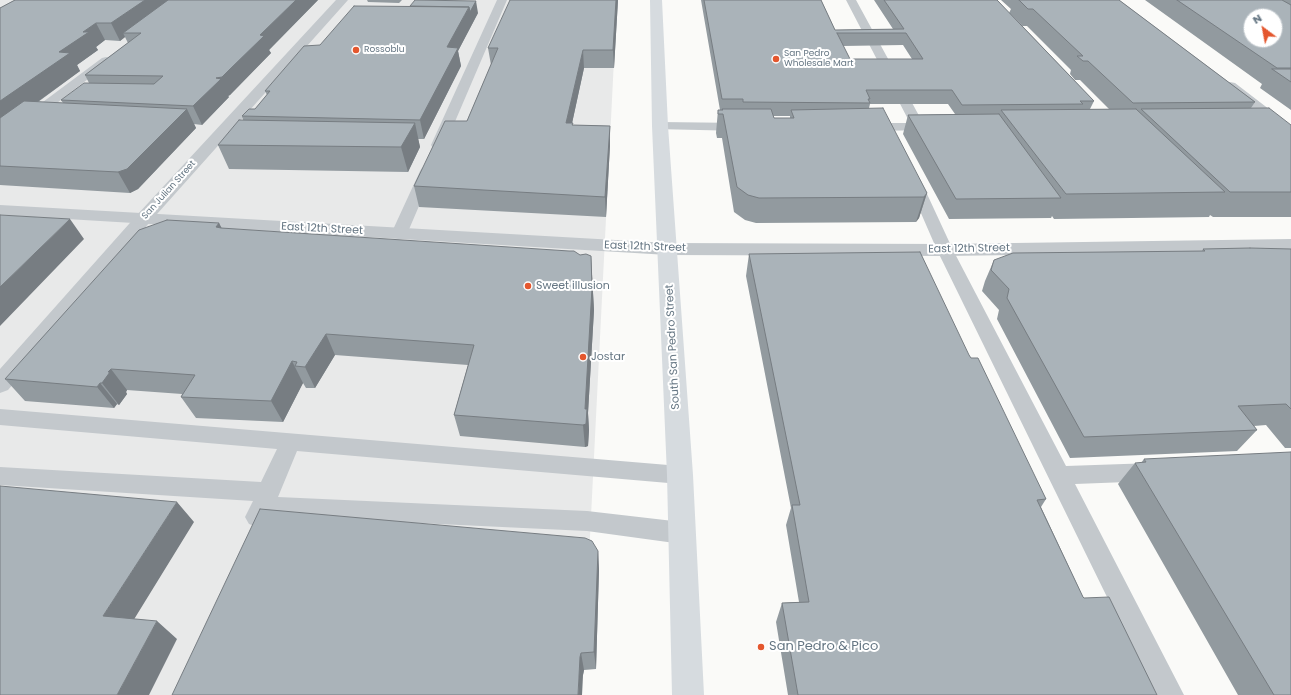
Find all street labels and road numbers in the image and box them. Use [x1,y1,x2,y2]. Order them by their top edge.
street label: San Julian Street [140,158,198,222]
street label: East 12th Street [281,220,363,238]
street label: East 12th Street [604,239,686,255]
street label: East 12th Street [928,242,1010,256]
street label: South San Pedro Street [663,284,683,410]

